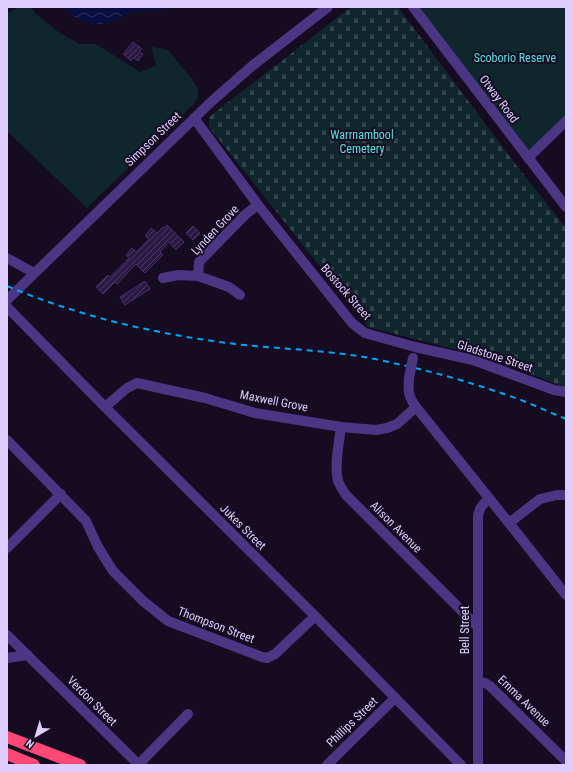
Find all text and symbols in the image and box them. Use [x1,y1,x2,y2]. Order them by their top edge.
park label: Scoborio Reserve [474,51,557,65]
street label: Otway Road [477,72,521,126]
street label: Simpson Street [122,109,184,169]
park label: Warrnambool Cemetery [330,128,394,156]
street label: Lynden Grove [188,202,242,258]
street label: Bostock Street [318,261,374,323]
street label: Gladstone Street [455,337,535,375]
street label: Maxwell Grove [239,388,310,415]
street label: Alison Avenue [367,498,425,556]
street label: Jukes Street [217,501,269,553]
street label: Thompson Street [176,604,257,646]
street label: Bell Street [458,605,472,654]
street label: Verdon Street [64,673,120,729]
street label: Emma Avenue [495,673,553,730]
street label: Phillips Street [323,694,381,750]
north arrow [16,716,56,756]
text: N [23,736,37,751]

